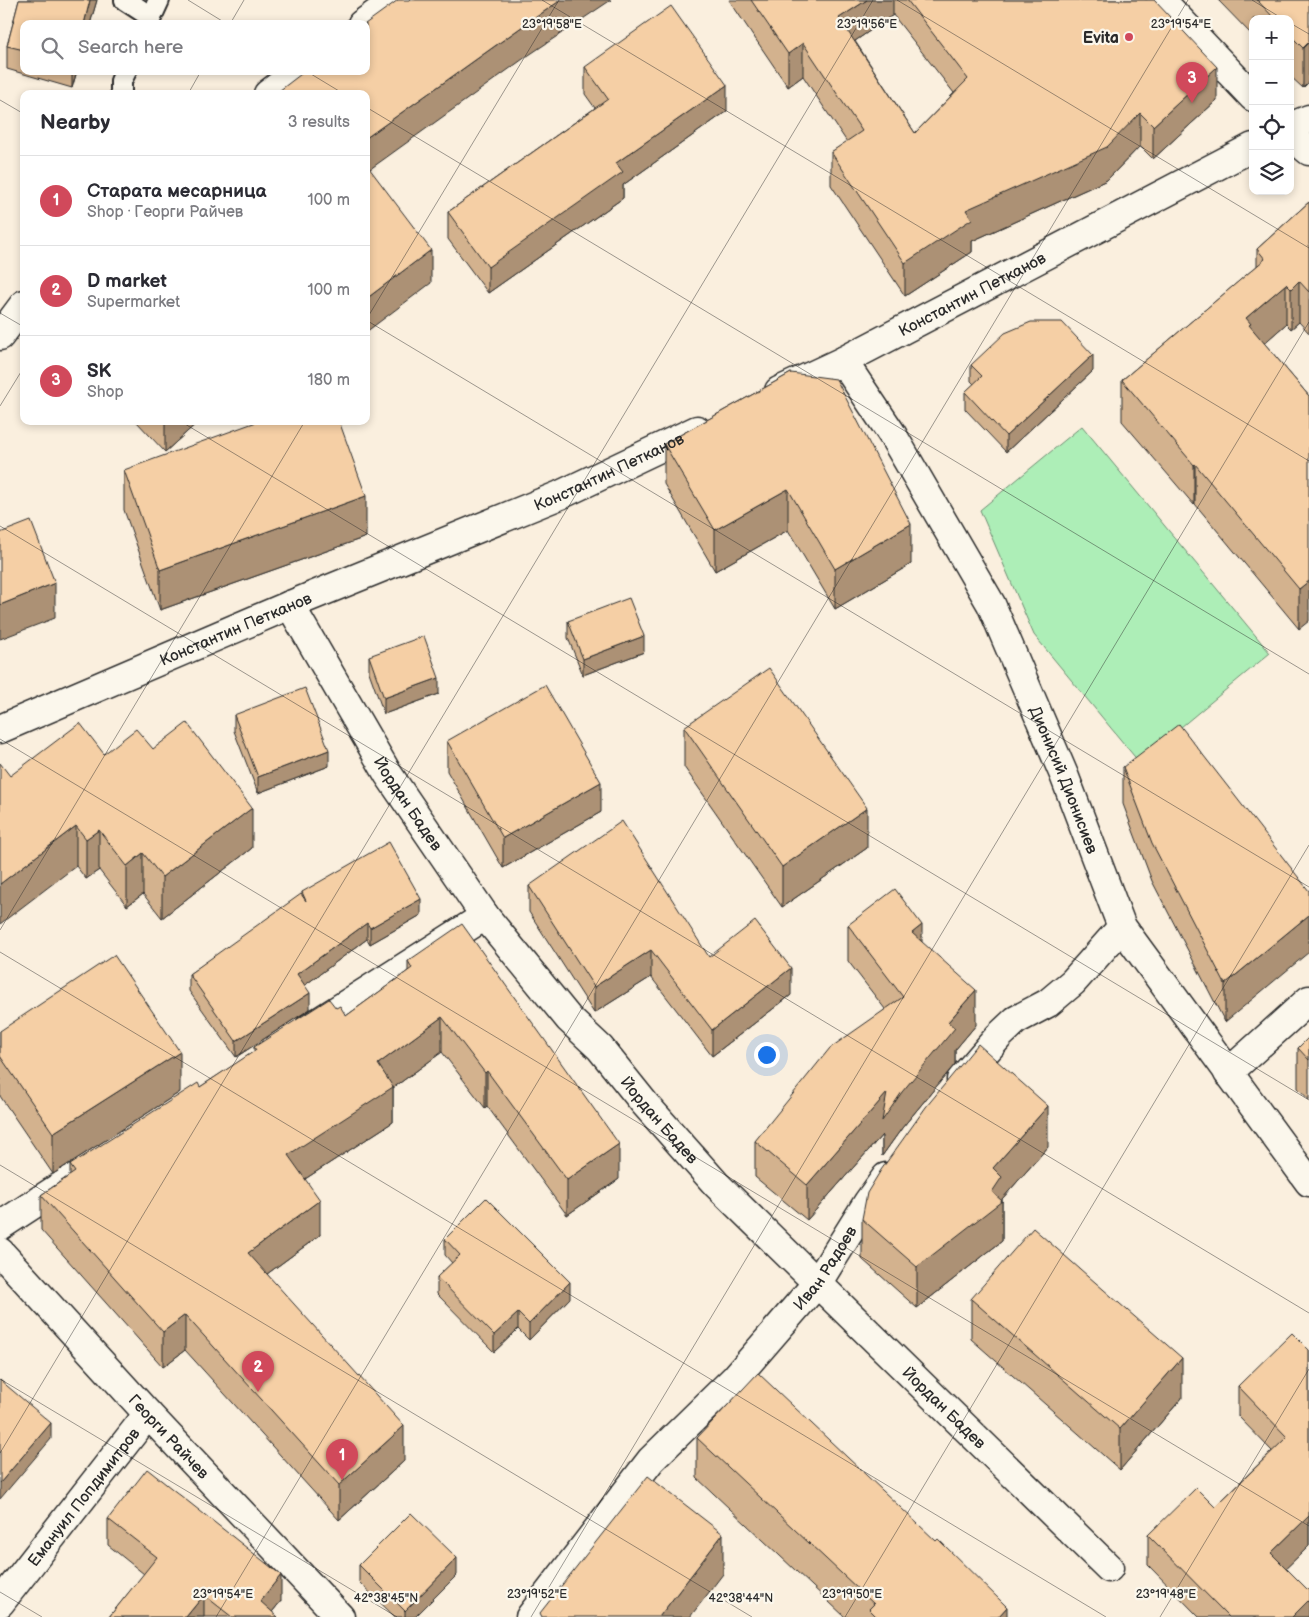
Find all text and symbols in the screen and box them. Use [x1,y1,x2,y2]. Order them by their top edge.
map controls [1249,15,1294,195]
button: + [1249,15,1294,60]
text: 23°19'58"E [522,17,582,32]
text: 23°19'56"E [837,17,897,32]
text: 23°19'54"E [1151,17,1211,32]
search box [20,20,370,75]
place label: Evita [1083,29,1119,48]
marker: Evita [1123,31,1135,43]
icon: search [38,34,66,62]
text: Search here [78,36,183,59]
button: − [1249,60,1294,105]
pin: 3 [1176,62,1208,103]
button: locate [1249,105,1294,150]
text: Nearby [40,110,110,135]
text: 3 results [288,113,350,132]
button: layers [1249,150,1294,195]
text: Старата месарница [87,180,267,203]
text: 1 [53,191,59,210]
text: 100 m [307,191,350,210]
text: Shop · Георги Райчев [87,203,243,222]
street label: Константин Петканов [896,249,1050,341]
text: D market [87,270,167,293]
text: 2 [51,281,61,300]
text: 100 m [307,281,350,300]
text: Supermarket [87,293,180,312]
text: SK [87,360,111,383]
text: 3 [51,371,61,390]
text: 180 m [308,371,350,390]
text: Shop [87,383,124,402]
street label: Константин Петканов [532,429,688,516]
street label: Константин Петканов [157,589,315,670]
street label: Дионисий Дионисиев [1025,703,1101,857]
street label: Йордан Бадев [369,754,446,855]
your location [754,1042,780,1068]
street label: Йордан Бадев [616,1073,702,1169]
street label: Иван Радоев [790,1223,862,1315]
pin: 2 [242,1351,274,1392]
street label: Йордан Бадев [898,1364,990,1454]
street label: Георги Райчев [124,1391,213,1484]
street label: Емануил Попдимитров [24,1424,145,1571]
pin: 1 [326,1439,358,1480]
text: 23°19'54"E [193,1587,253,1602]
text: 23°19'52"E [507,1587,567,1602]
text: 23°19'50"E [822,1587,882,1602]
text: 23°19'48"E [1136,1587,1196,1602]
text: 42°38'45"N [354,1591,418,1606]
text: 42°38'44"N [709,1591,773,1606]

